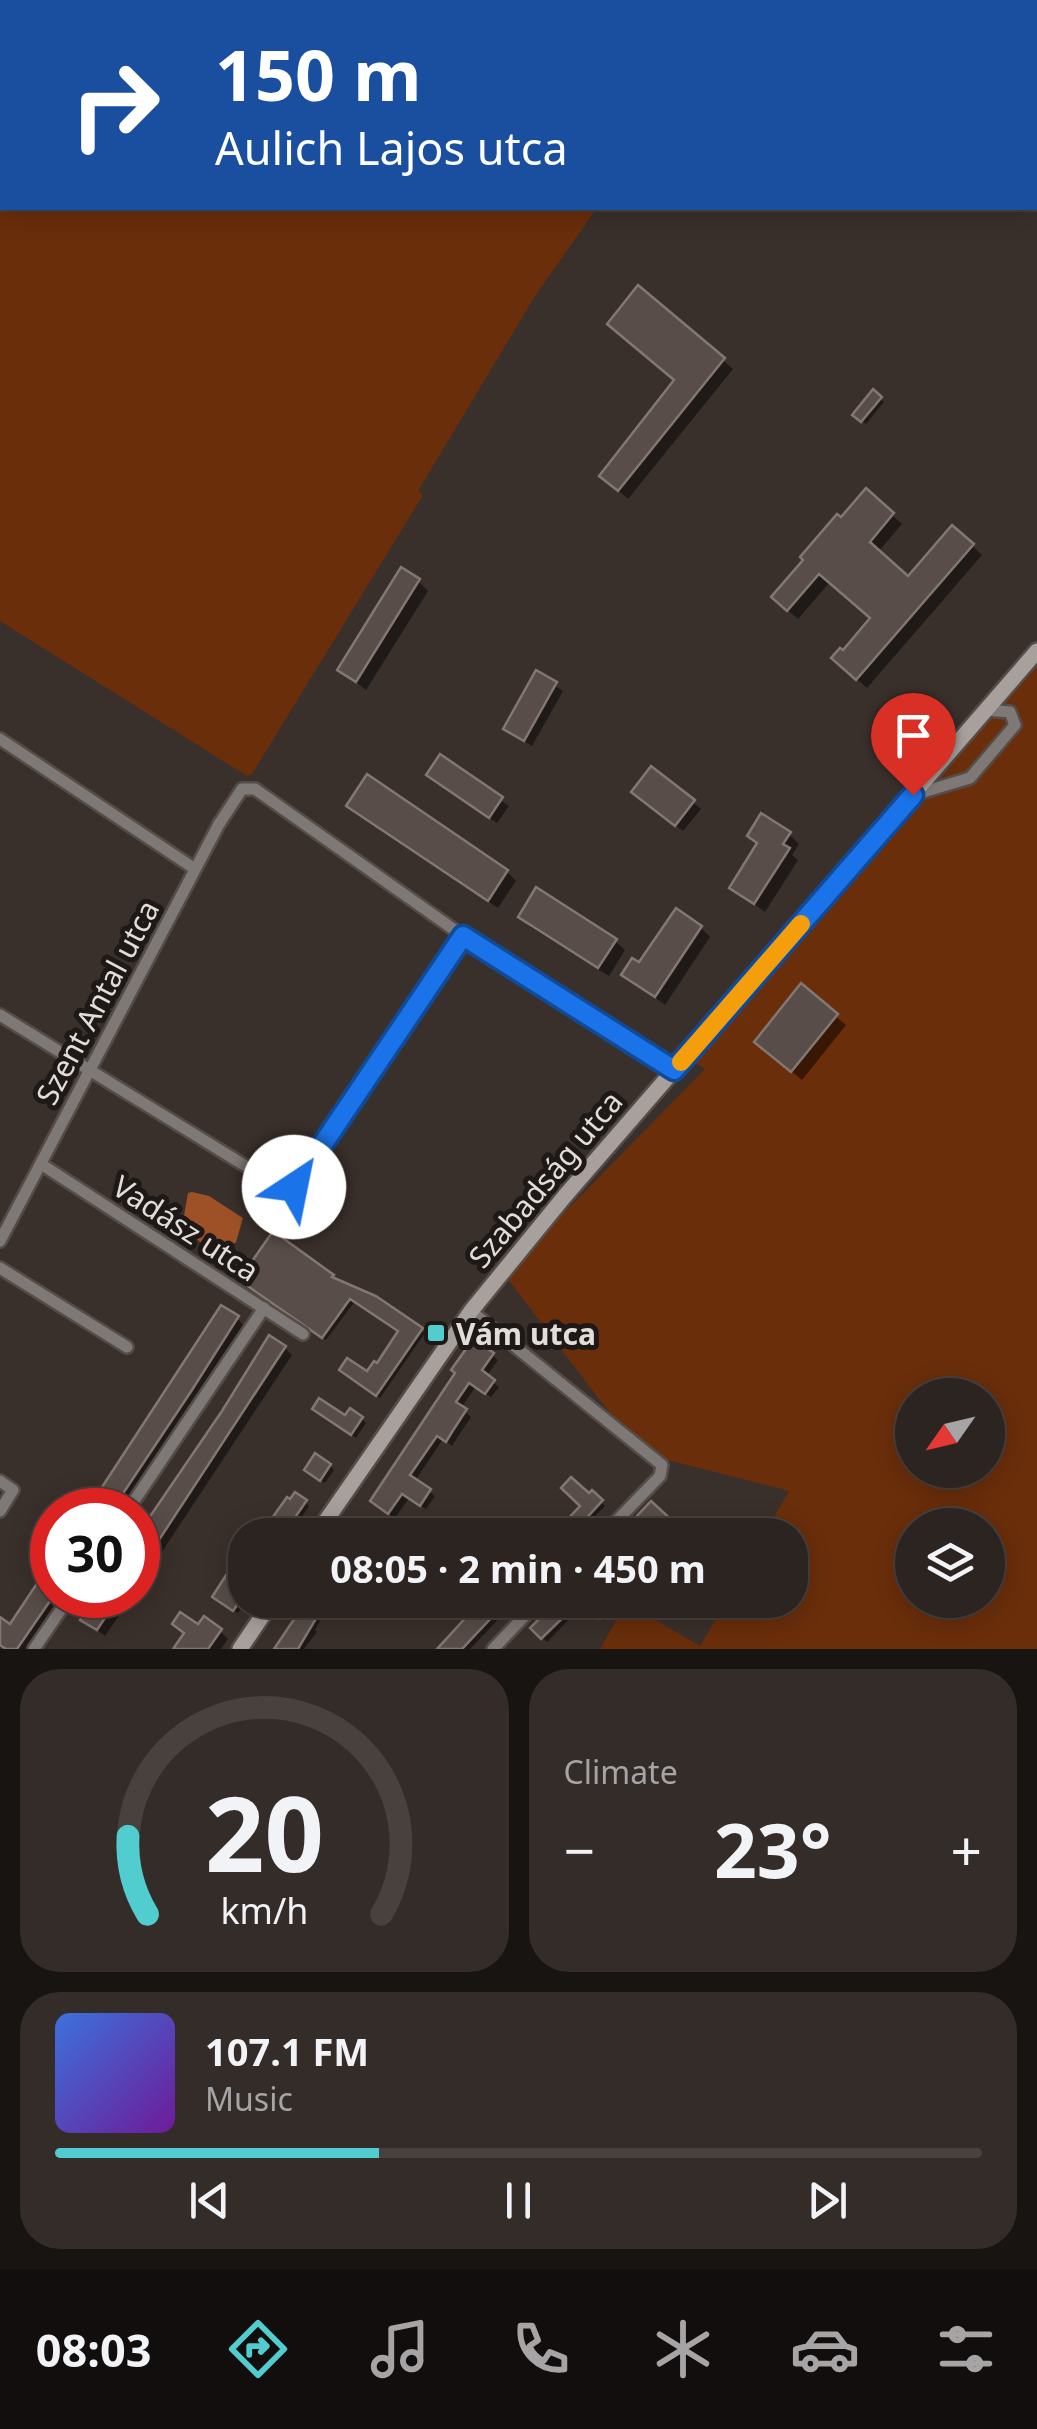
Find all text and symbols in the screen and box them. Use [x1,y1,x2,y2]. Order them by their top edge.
text: 150 m [215,26,422,122]
icon: right [50,40,180,170]
text: Aulich Lajos utca [215,117,568,178]
pin [871,693,956,796]
icon: arrive [886,708,941,763]
street label: Szent Antal utca [26,893,168,1111]
street label: Szabadság utca [459,1082,631,1276]
position arrow [242,1135,346,1239]
street label: Vadász utca [105,1165,267,1291]
place label: Vám utca [456,1313,596,1354]
marker: Vám utca [425,1322,447,1344]
north arrow [895,1378,1005,1488]
map controls [895,1378,1005,1618]
speed limit sign: 30 [30,1488,160,1618]
button: layers [895,1508,1005,1618]
text: 08:05 · 2 min · 450 m [330,1542,706,1594]
text: Climate [564,1750,678,1793]
text: 20 [205,1761,324,1902]
text: 23° [714,1798,832,1900]
text: − [564,1812,595,1887]
text: + [951,1812,982,1887]
text: km/h [220,1886,308,1934]
text: 107.1 FM [205,2025,369,2077]
text: Music [205,2077,293,2120]
icon: previous [182,2173,237,2228]
icon: pause [491,2173,546,2228]
icon: next [800,2173,855,2228]
icon: directions [223,2314,293,2384]
icon: music [365,2314,435,2384]
icon: phone [506,2314,576,2384]
icon: climate [648,2314,718,2384]
icon: car [790,2314,860,2384]
icon: filters [931,2314,1001,2384]
text: 08:03 [36,2319,151,2380]

